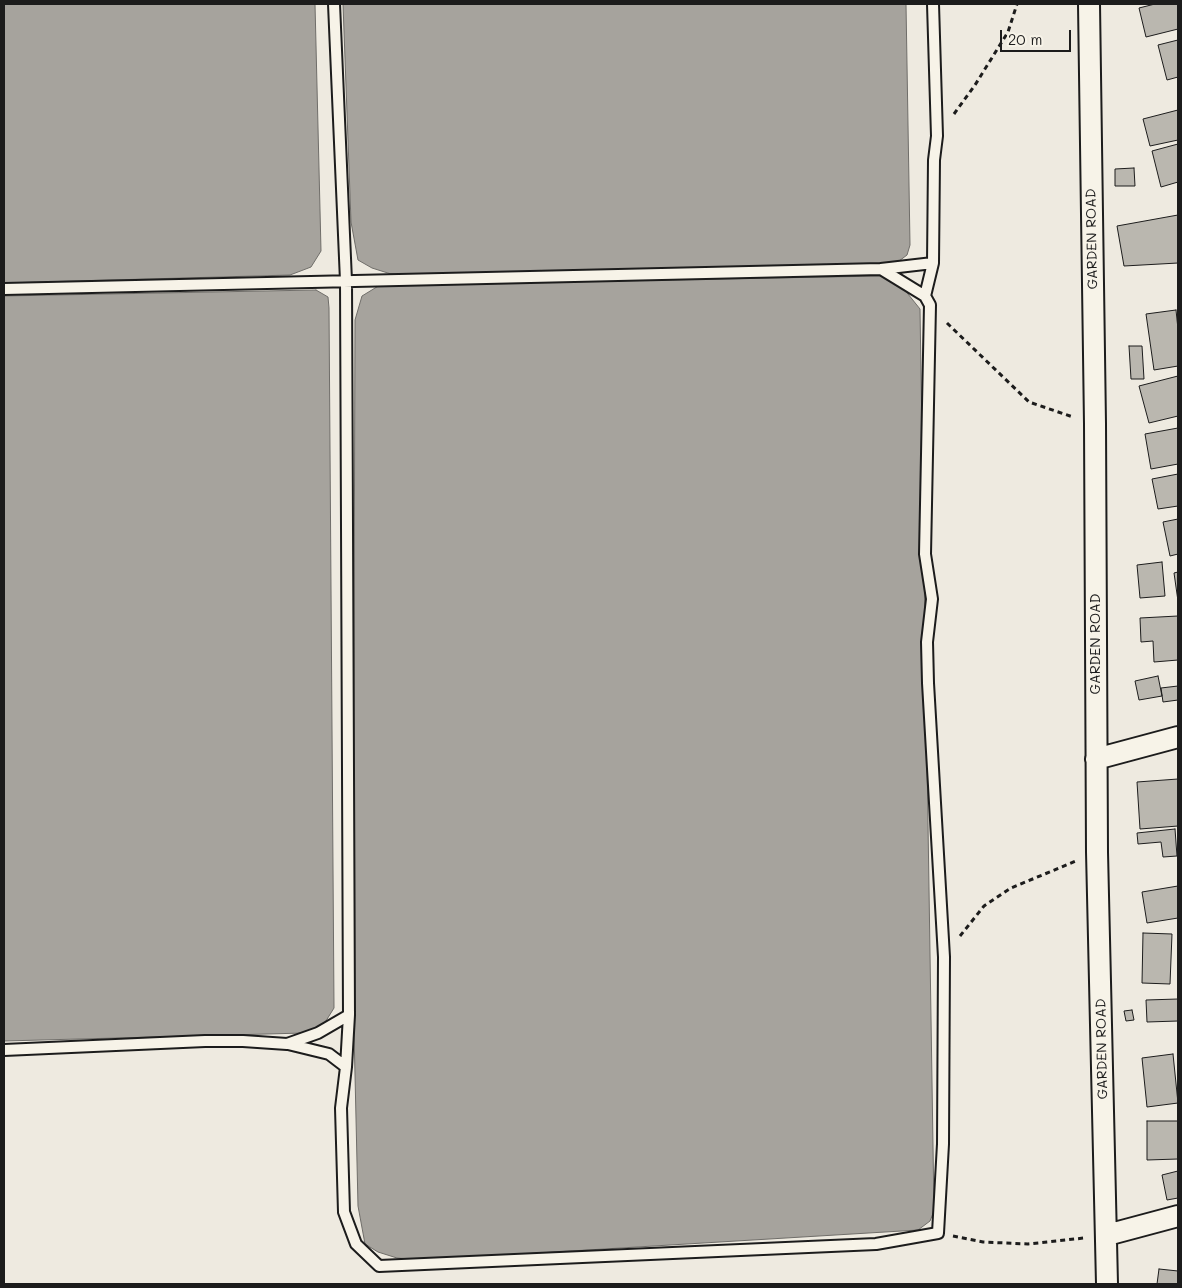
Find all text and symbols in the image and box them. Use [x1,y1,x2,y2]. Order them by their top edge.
scale bar [1002,20,1073,52]
text: 20 m [1008,29,1042,49]
street label: GARDEN ROAD [1083,188,1101,290]
street label: GARDEN ROAD [1088,594,1104,694]
street label: GARDEN ROAD [1093,998,1111,1100]

